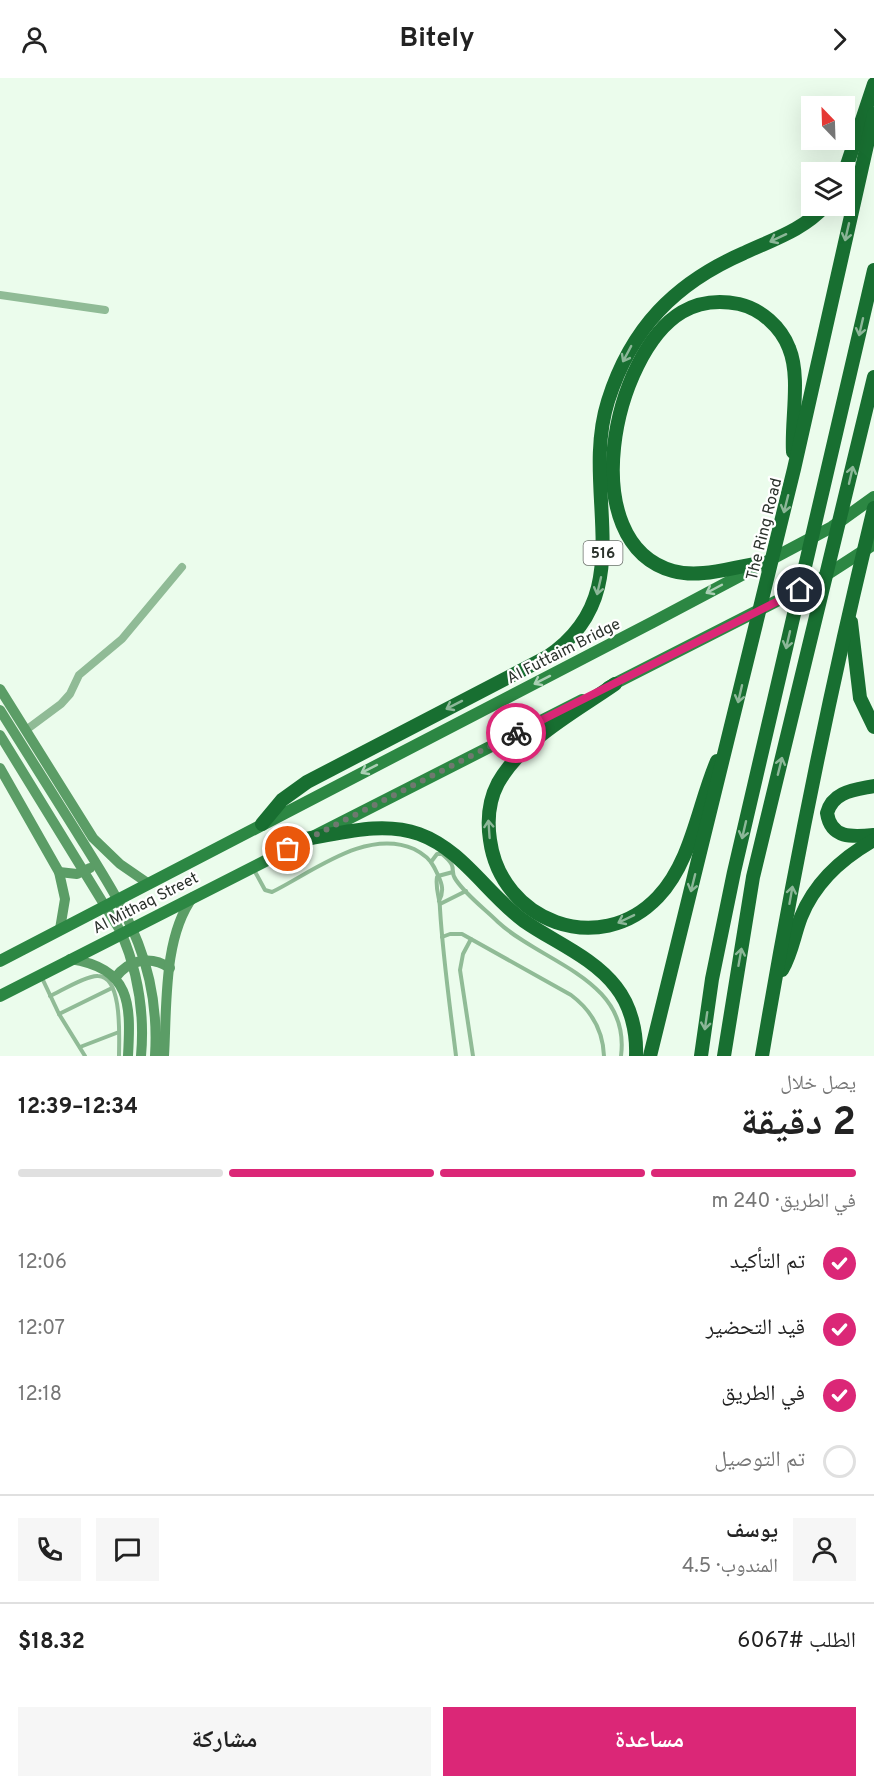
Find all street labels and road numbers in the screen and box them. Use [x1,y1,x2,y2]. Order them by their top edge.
street label: The Ring Road [743,476,787,583]
road number: 516 [584,541,622,565]
street label: Al Futtaim Bridge [504,614,624,689]
street label: Al Mithaq Street [90,869,202,939]

